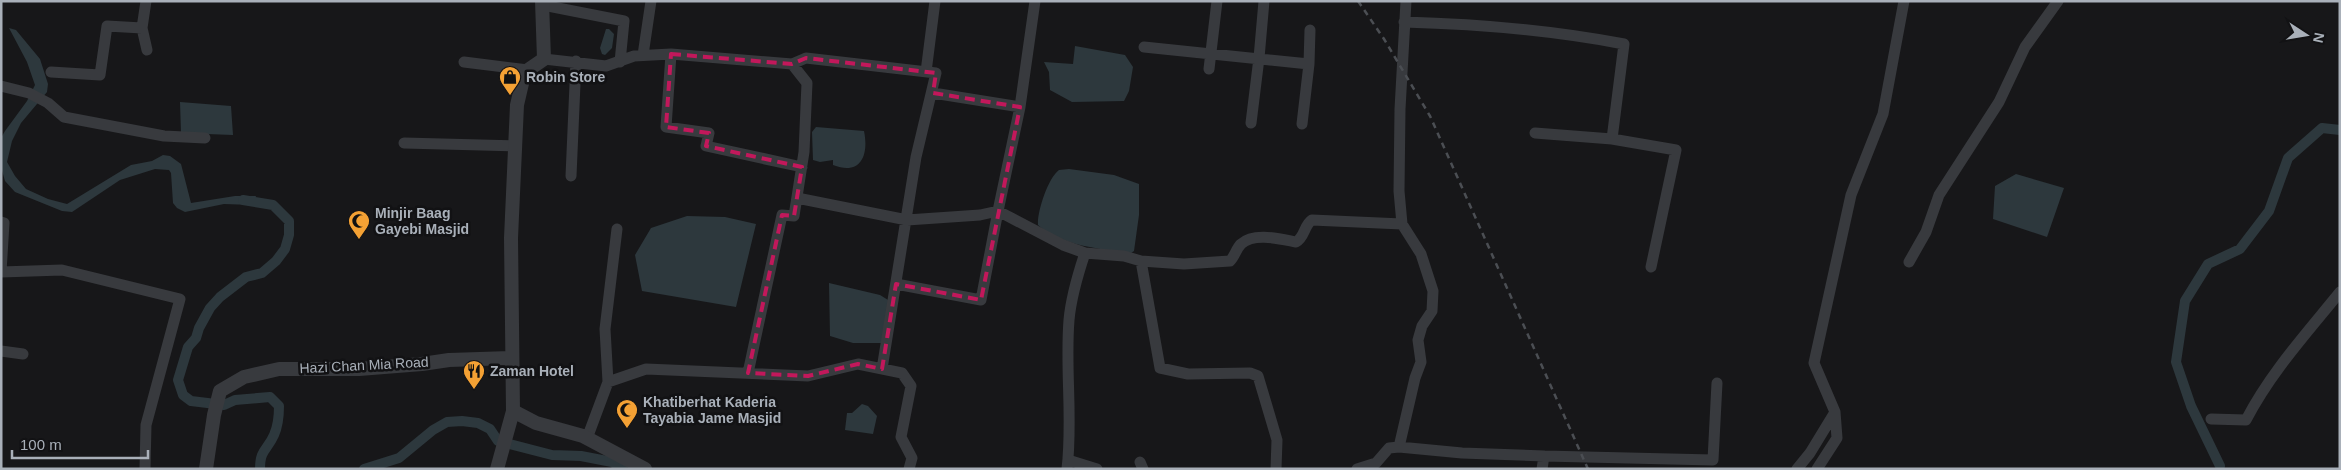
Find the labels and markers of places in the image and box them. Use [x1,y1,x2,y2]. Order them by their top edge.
shop icon: Robin Store [498,65,522,96]
place label: Robin Store [526,69,606,85]
place label: Minjir Baag Gayebi Masjid [375,205,469,237]
mosque icon: Minjir Baag Gayebi Masjid [347,209,371,240]
restaurant icon: Zaman Hotel [462,359,486,390]
place label: Zaman Hotel [490,363,574,379]
place label: Khatiberhat Kaderia Tayabia Jame Masjid [643,394,781,426]
mosque icon: Khatiberhat Kaderia Tayabia Jame Masjid [615,398,639,429]

